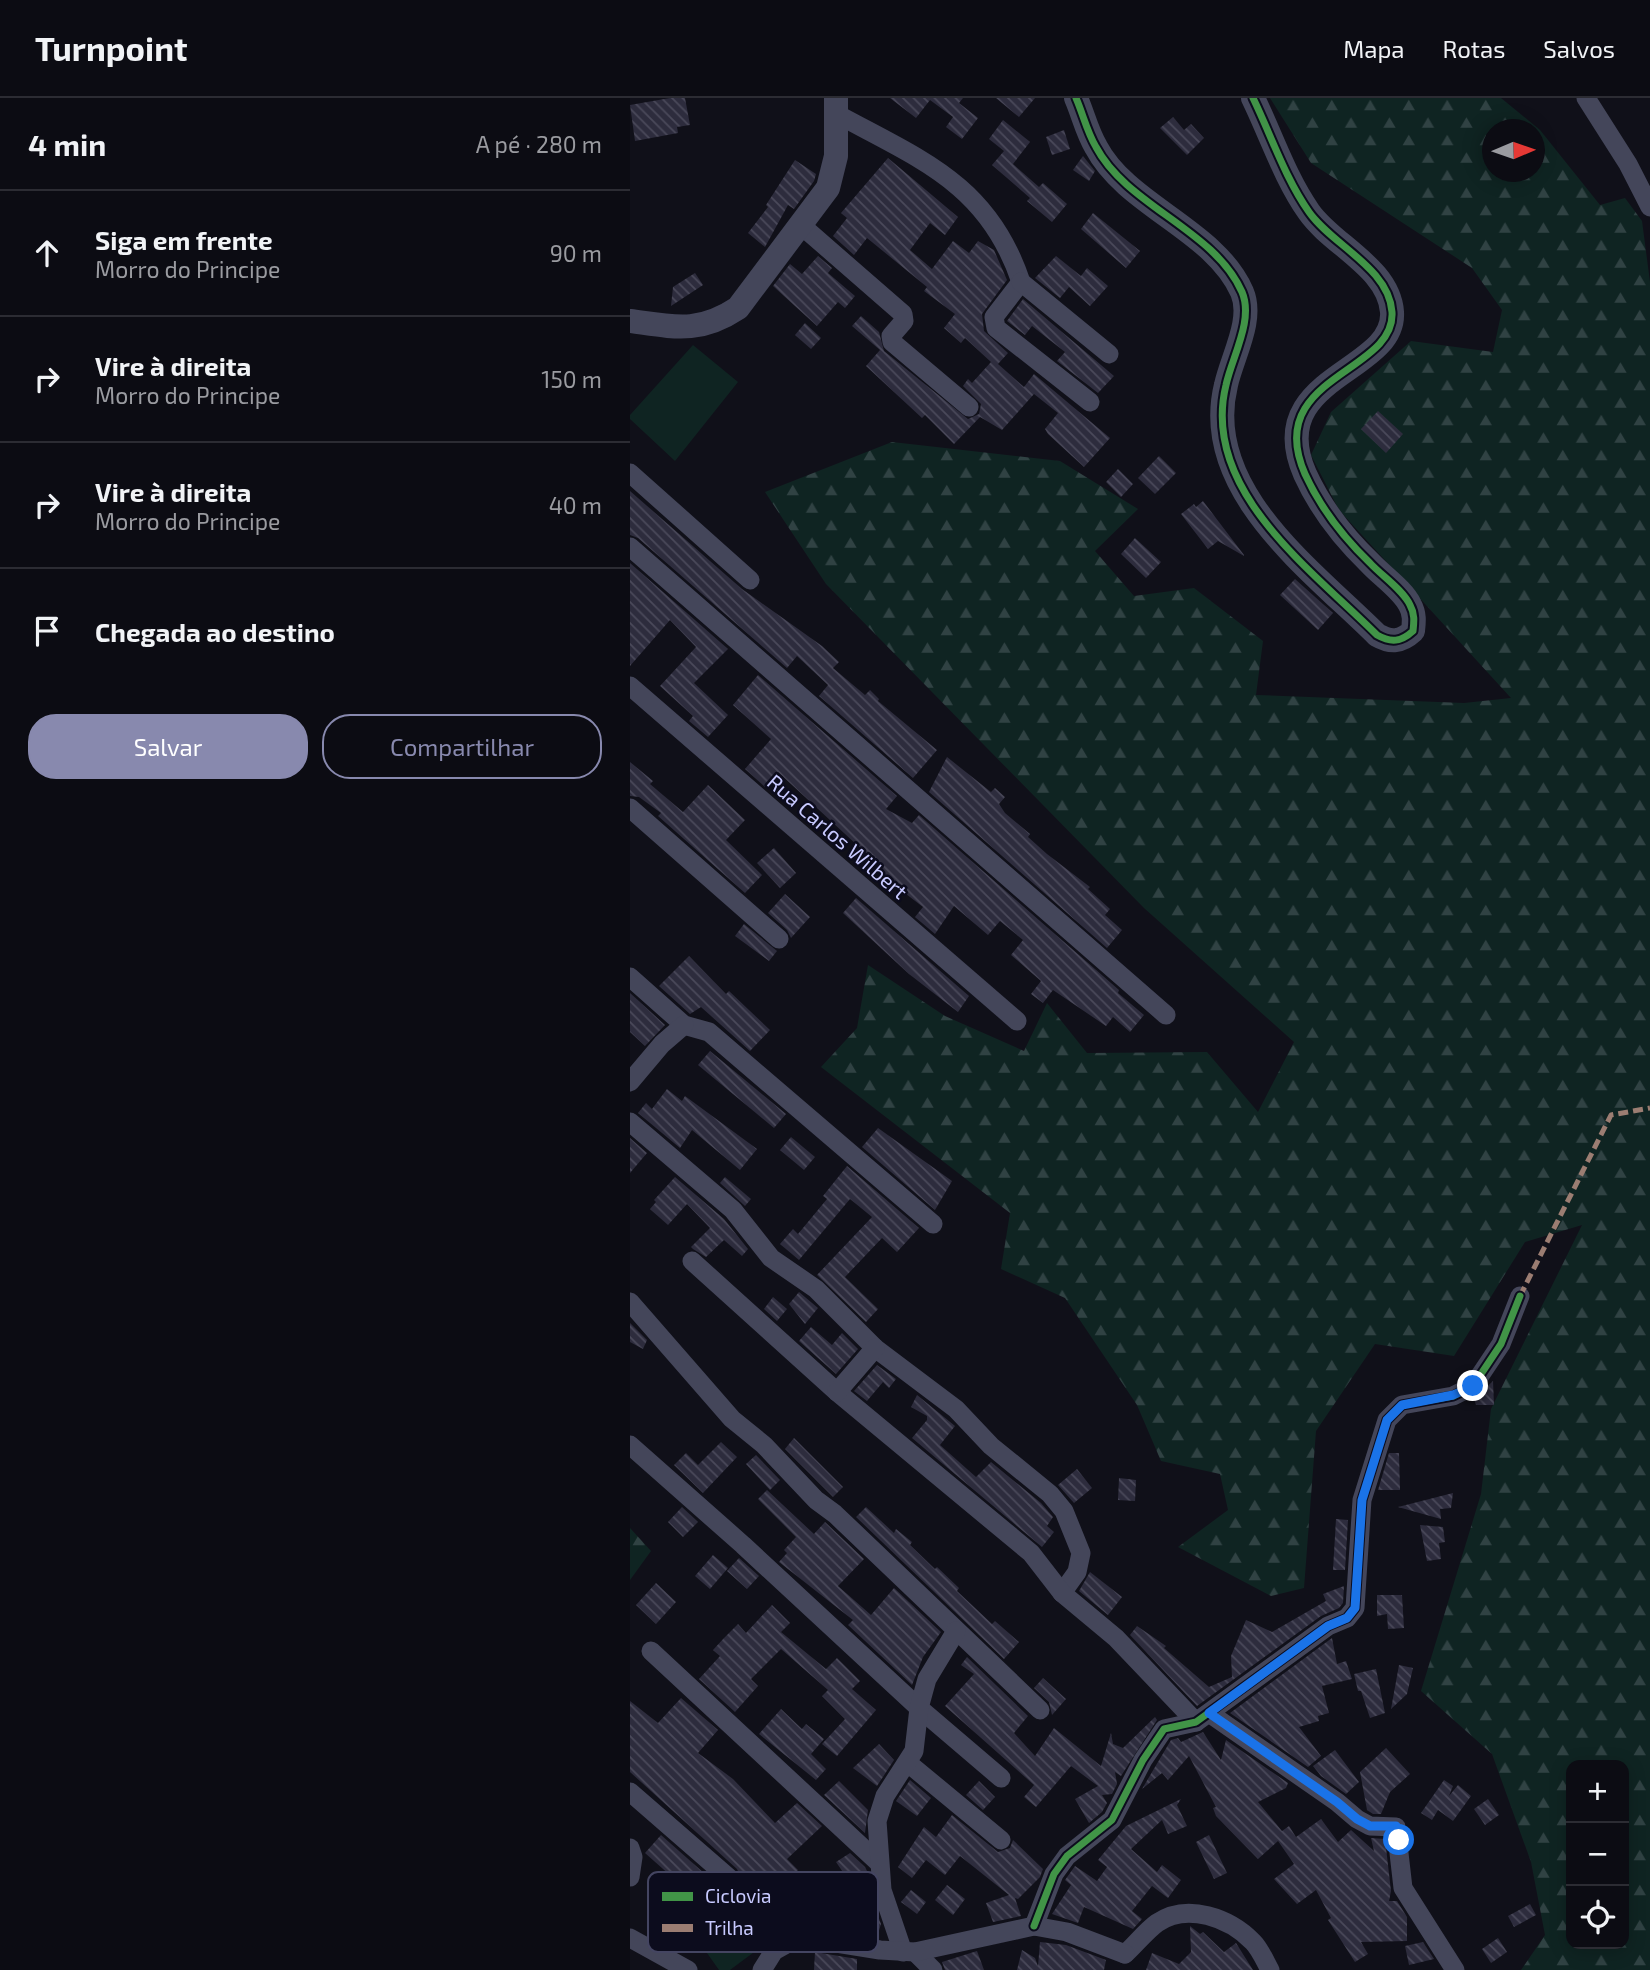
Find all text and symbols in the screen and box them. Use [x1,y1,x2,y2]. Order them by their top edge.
text: Turnpoint [35,28,188,68]
text: Mapa [1343,34,1405,63]
text: Rotas [1443,34,1505,63]
text: Salvos [1543,34,1615,63]
north arrow [1482,119,1545,182]
text: 4 min [28,126,106,162]
text: A pé · 280 m [476,130,602,158]
text: Siga em frente [95,224,273,255]
icon: ahead [28,234,66,272]
text: 90 m [550,239,602,267]
text: Morro do Principe [95,255,280,283]
text: Vire à direita [95,350,251,381]
icon: right [28,360,66,398]
text: 150 m [541,365,602,393]
text: Morro do Principe [95,381,280,409]
text: Vire à direita [95,476,251,507]
icon: right [28,486,66,524]
text: 40 m [549,491,602,519]
text: Morro do Principe [95,507,280,535]
icon: arrive [28,612,66,650]
text: Chegada ao destino [95,616,335,647]
button: Salvar [28,714,308,779]
button: Compartilhar [322,714,602,779]
street label: Rua Carlos Wilbert [763,768,913,904]
route end [1457,1370,1488,1401]
map controls [1566,1760,1629,1949]
button: + [1566,1760,1629,1823]
button: − [1566,1823,1629,1886]
route start [1383,1824,1414,1855]
legend [648,1872,878,1952]
text: Ciclovia [705,1884,771,1907]
button: locate [1566,1886,1629,1949]
text: Trilha [705,1916,754,1939]

